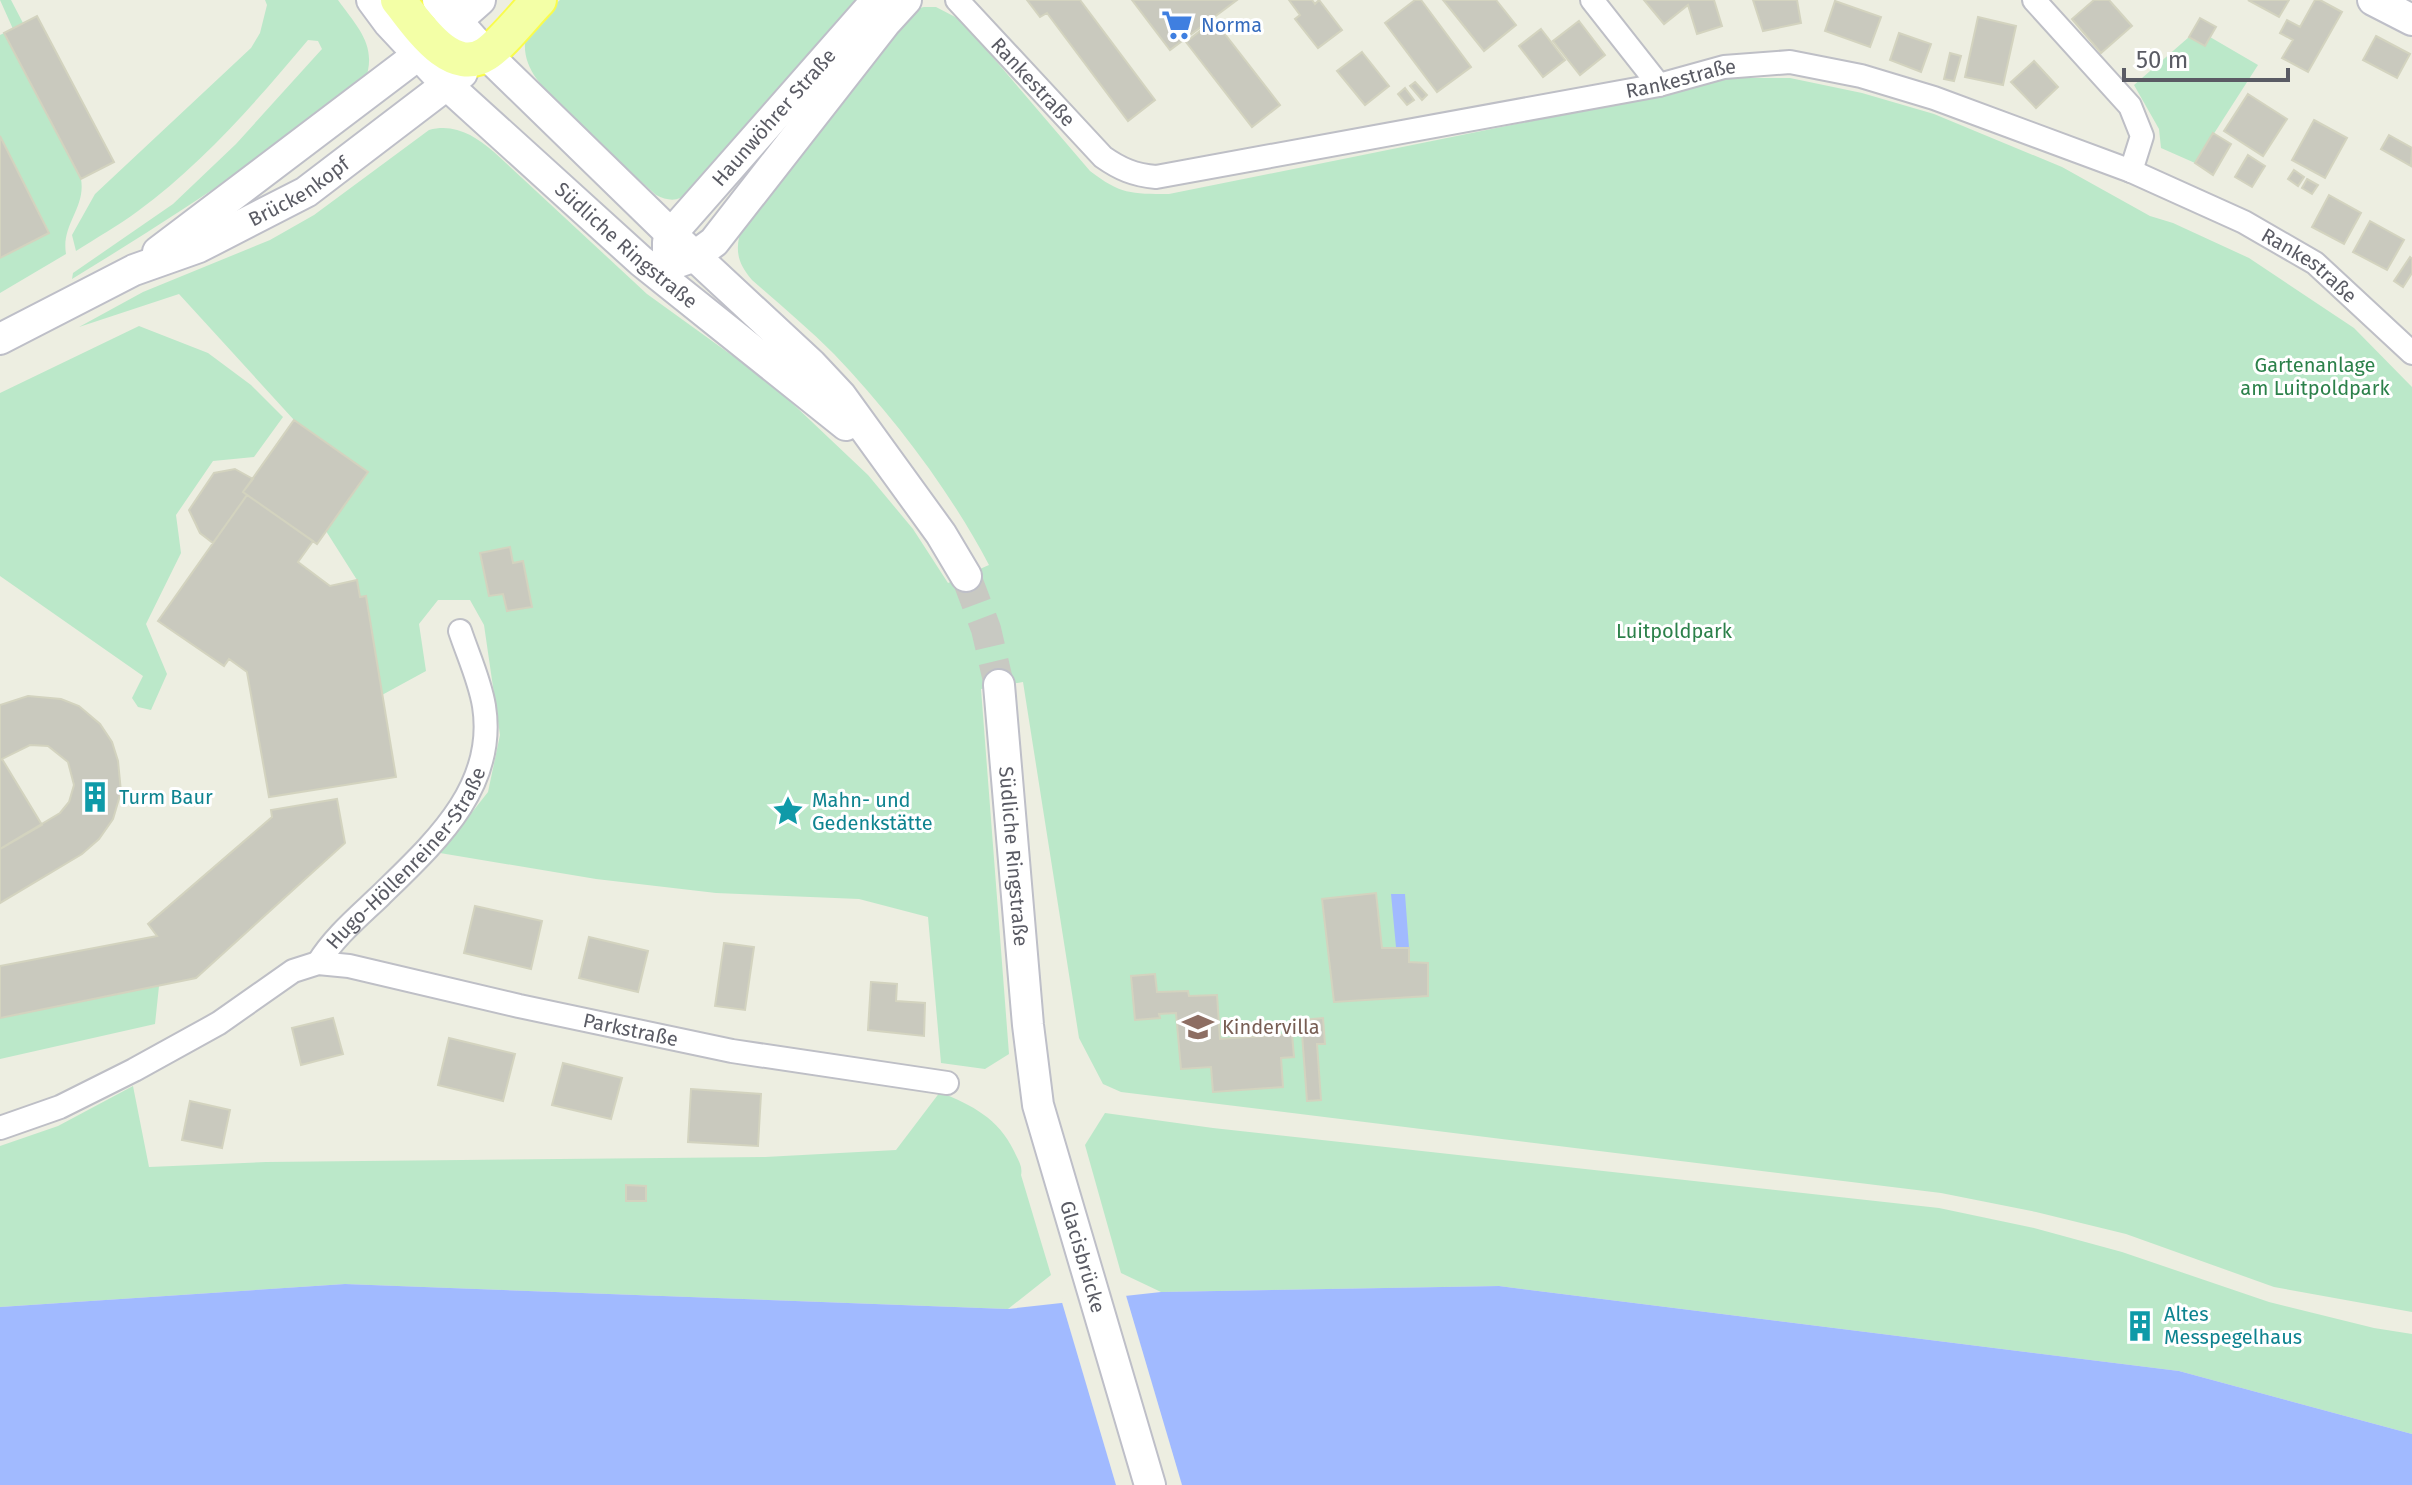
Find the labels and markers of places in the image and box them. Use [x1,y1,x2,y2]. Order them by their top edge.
supermarket icon: Norma [1160,8,1194,42]
place label: Norma [1201,13,1262,37]
building icon: Turm Baur [78,780,112,814]
place label: Turm Baur [119,785,213,809]
place label: Mahn- und Gedenkstätte [812,788,933,835]
place icon: Mahn- und Gedenkstätte [771,794,805,828]
school or university icon: Kindervilla [1181,1010,1215,1044]
place label: Kindervilla [1222,1015,1320,1039]
place label: Altes Messpegelhaus [2164,1302,2302,1349]
building icon: Altes Messpegelhaus [2123,1309,2157,1343]

